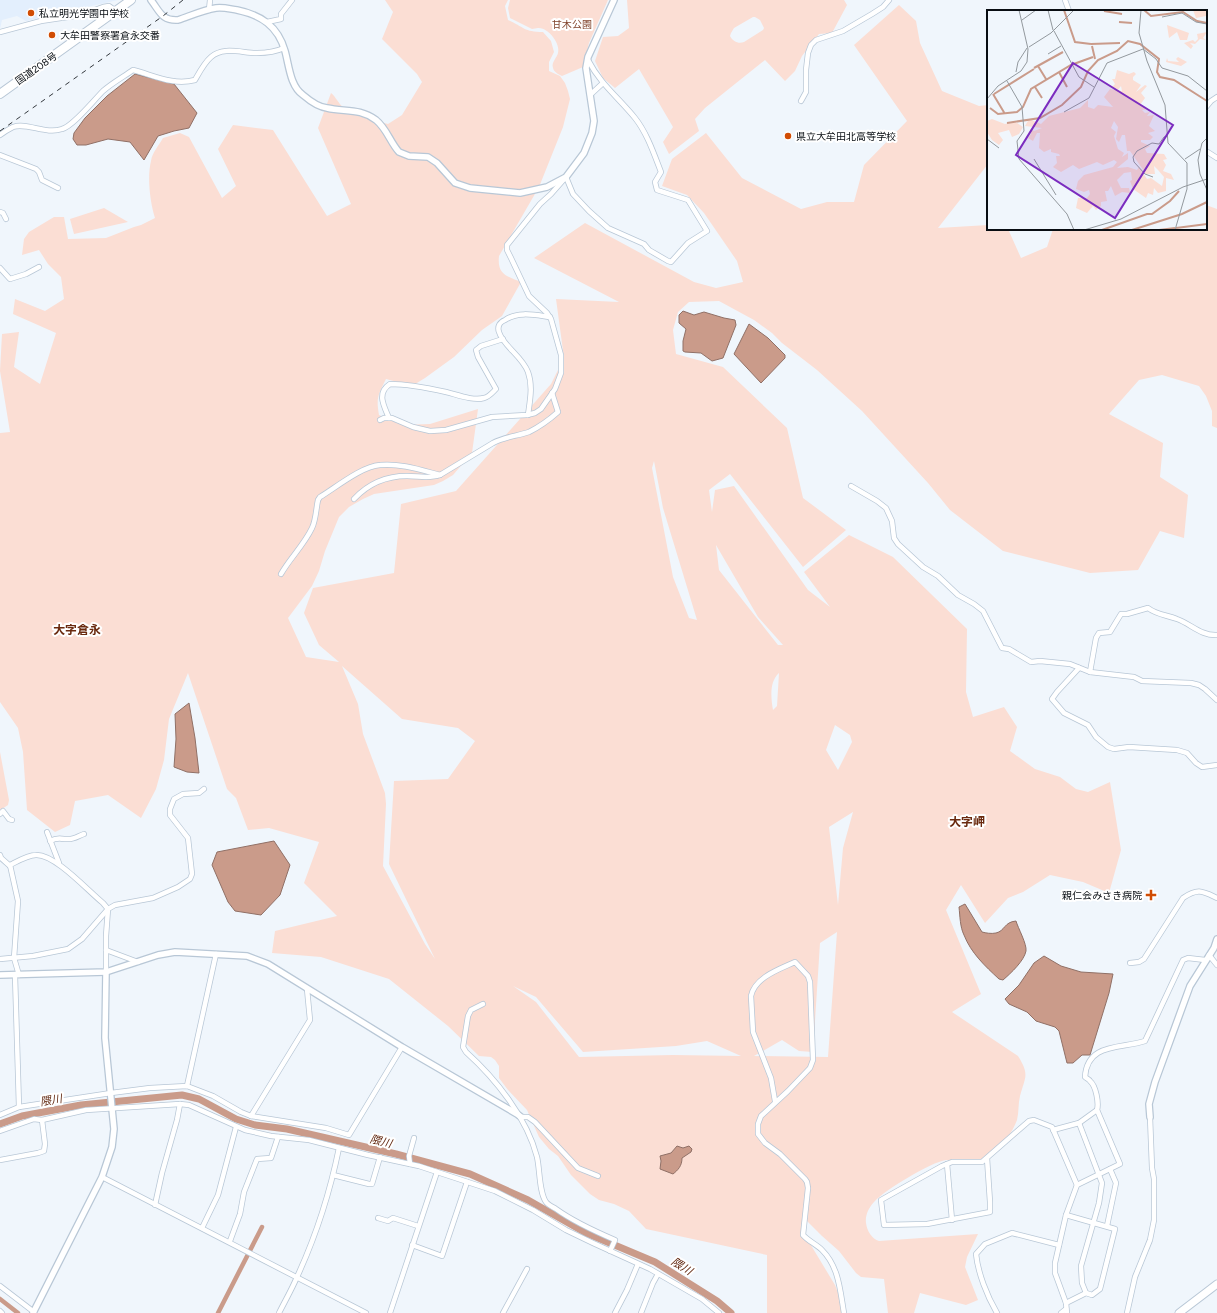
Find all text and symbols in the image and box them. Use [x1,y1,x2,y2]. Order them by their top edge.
place label: 私立明光学園中学校 [39,7,129,20]
marker: 私立明光学園中学校 [26,8,36,18]
inset map [987,10,1207,230]
park label: 甘木公園 [552,18,592,31]
place label: 大牟田警察署倉永交番 [60,29,160,42]
marker: 大牟田警察署倉永交番 [47,30,57,40]
street label: 国道208号 [13,49,60,88]
place label: 県立大牟田北高等学校 [796,130,896,143]
marker: 県立大牟田北高等学校 [783,131,793,141]
district label: 大字倉永 [53,623,101,637]
district label: 大字岬 [949,815,985,829]
place label: 親仁会みさき病院 [1062,889,1142,902]
marker: 親仁会みさき病院 [1145,889,1157,901]
water label: 隈川 [39,1092,64,1109]
water label: 隈川 [369,1133,394,1151]
water label: 隈川 [669,1255,695,1278]

